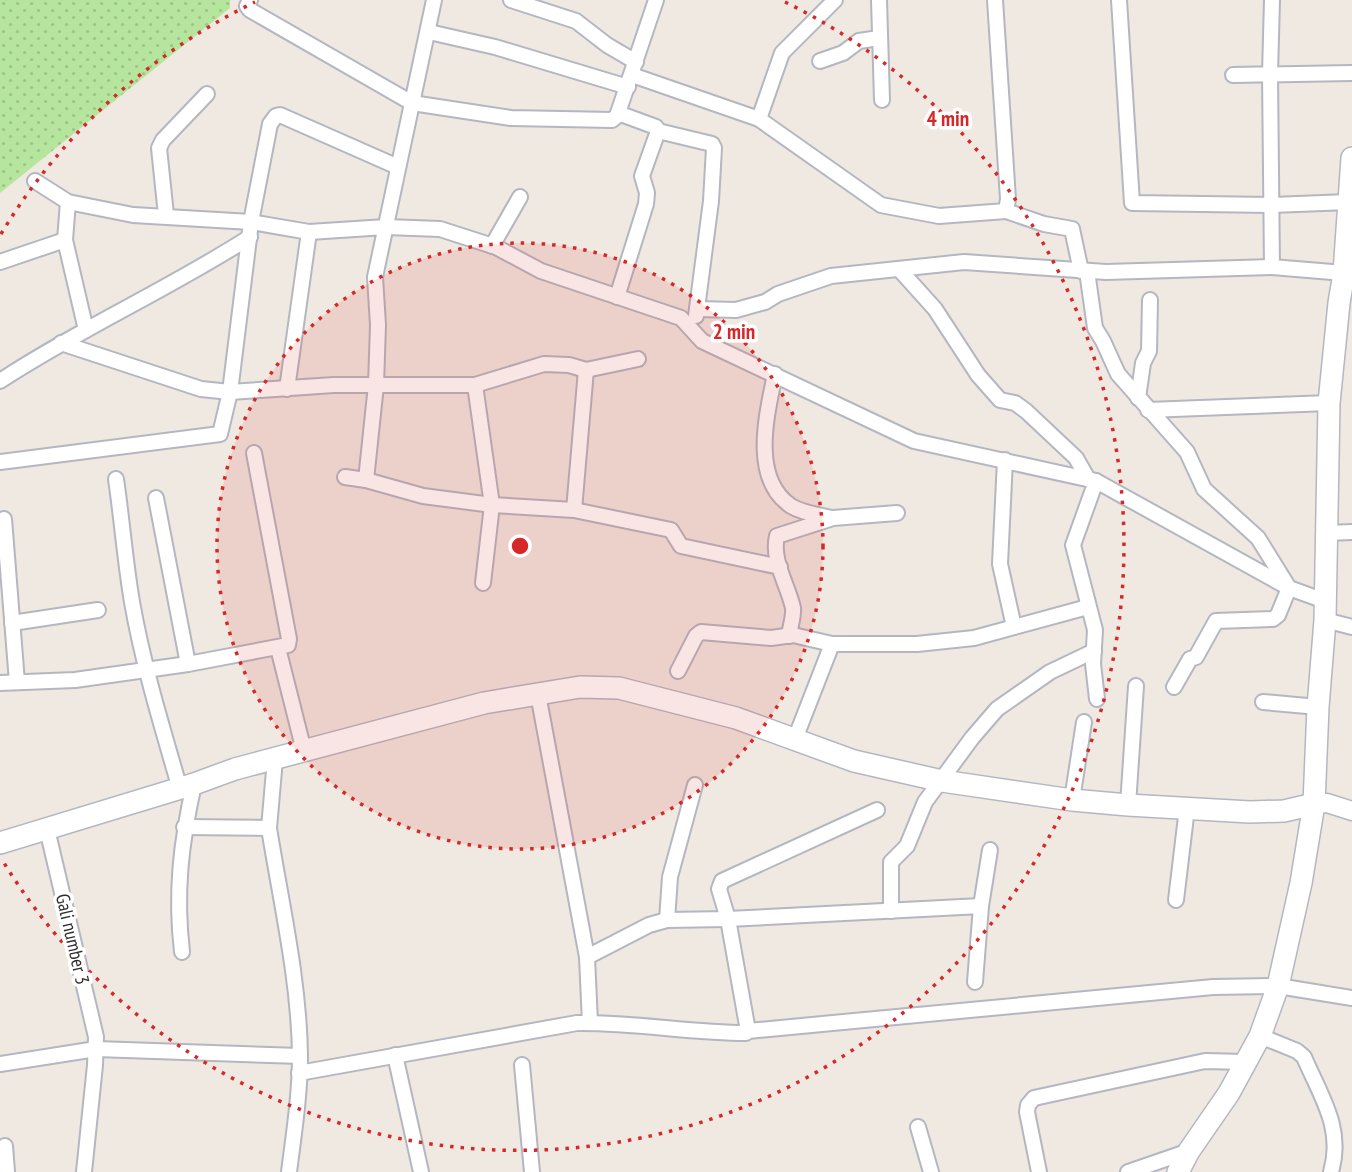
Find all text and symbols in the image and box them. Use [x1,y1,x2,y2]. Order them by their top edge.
text: 4 min [927,105,969,132]
text: 2 min [713,318,755,345]
centre of rings [508,534,532,558]
street label: Gali number 3 [51,891,95,987]

